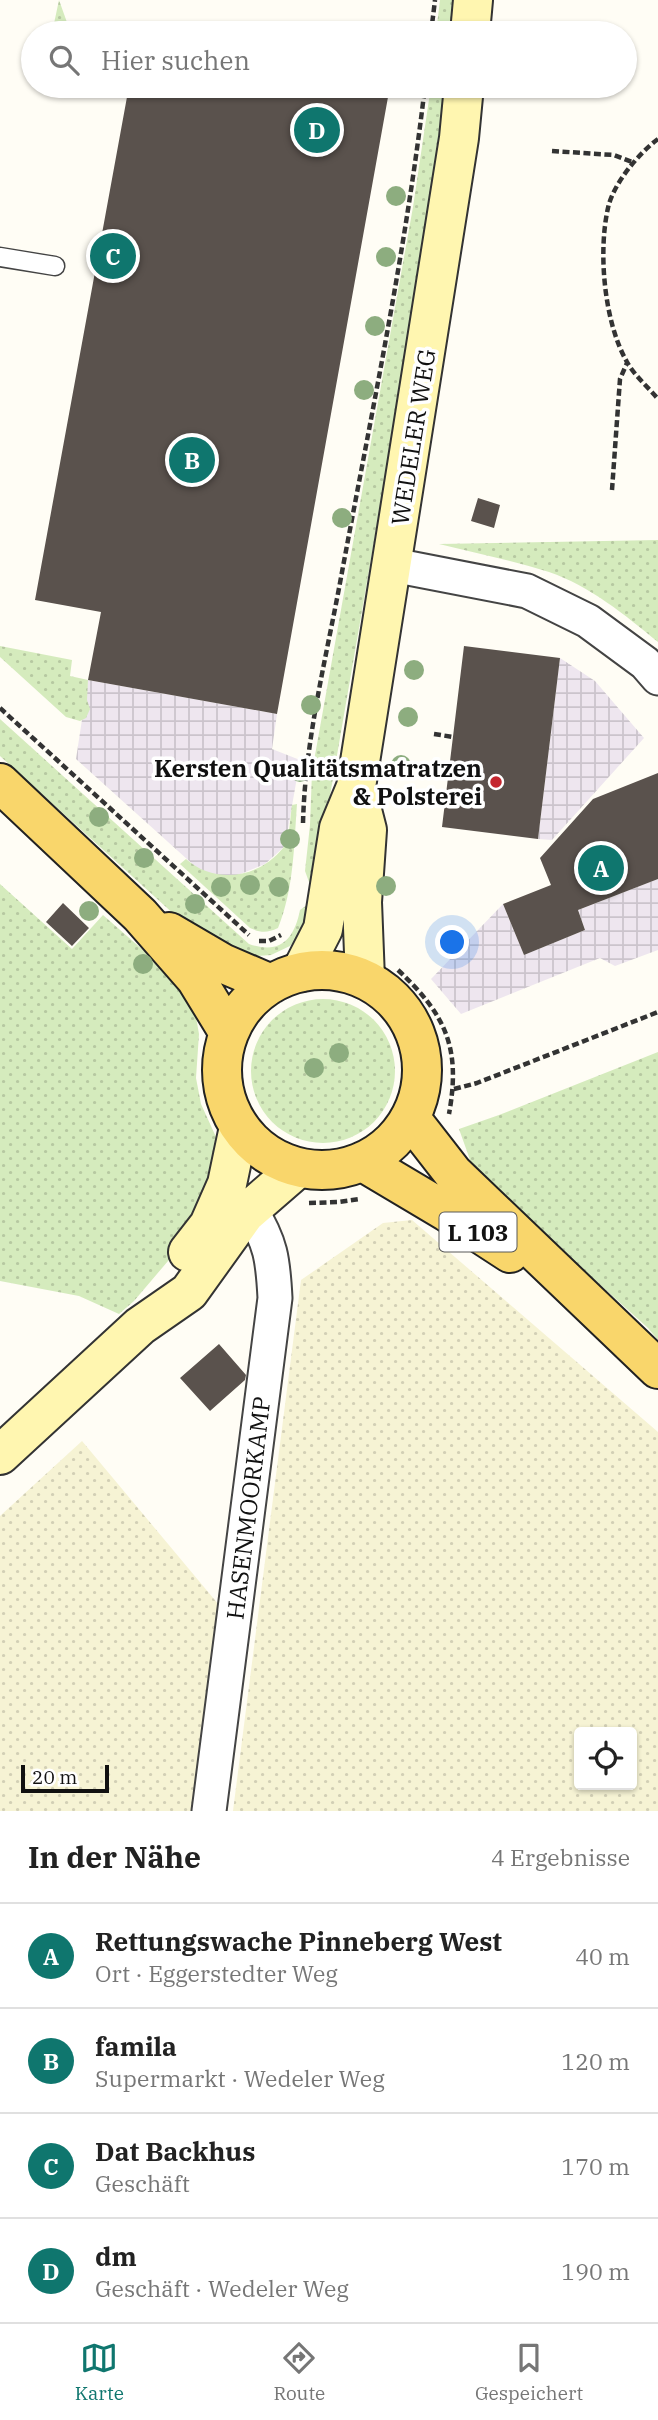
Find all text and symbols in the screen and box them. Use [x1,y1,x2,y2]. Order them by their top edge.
search box [21,21,637,98]
icon: search [45,41,83,79]
text: Hier suchen [101,43,250,77]
pin: D [294,104,340,156]
pin: C [90,230,136,282]
street label: WEDELER WEG [383,346,443,528]
pin: B [169,434,215,486]
place label: Kersten Qualitätsmatratzen & Polsterei [154,752,482,812]
marker: Kersten Qualitätsmatratzen & Polsterei [488,774,504,790]
pin: A [578,842,624,894]
your location [435,925,469,959]
road number: L 103 [440,1212,516,1252]
street label: HASENMOORKAMP [218,1395,278,1621]
map controls [574,1727,637,1790]
button: locate [574,1727,637,1790]
scale bar [21,1762,108,1794]
text: 20 m [32,1765,77,1789]
text: In der Nähe [28,1837,201,1876]
text: 4 Ergebnisse [491,1842,630,1872]
text: Rettungswache Pinneberg West [95,1924,502,1958]
text: A [43,1941,59,1971]
text: 40 m [575,1941,630,1971]
text: Ort · Eggerstedter Weg [95,1958,338,1988]
text: famila [95,2029,177,2063]
text: B [43,2046,59,2076]
text: 120 m [561,2046,630,2076]
text: Supermarkt · Wedeler Weg [95,2063,385,2093]
text: Dat Backhus [95,2134,255,2168]
text: C [43,2151,59,2181]
text: 170 m [561,2151,630,2181]
text: Geschäft [95,2168,190,2198]
text: dm [95,2239,137,2273]
text: D [42,2256,60,2286]
text: 190 m [561,2256,630,2286]
text: Geschäft · Wedeler Weg [95,2273,349,2303]
tab: Karte [75,2339,124,2405]
tab: Route [273,2339,325,2405]
tab: Gespeichert [475,2339,583,2405]

